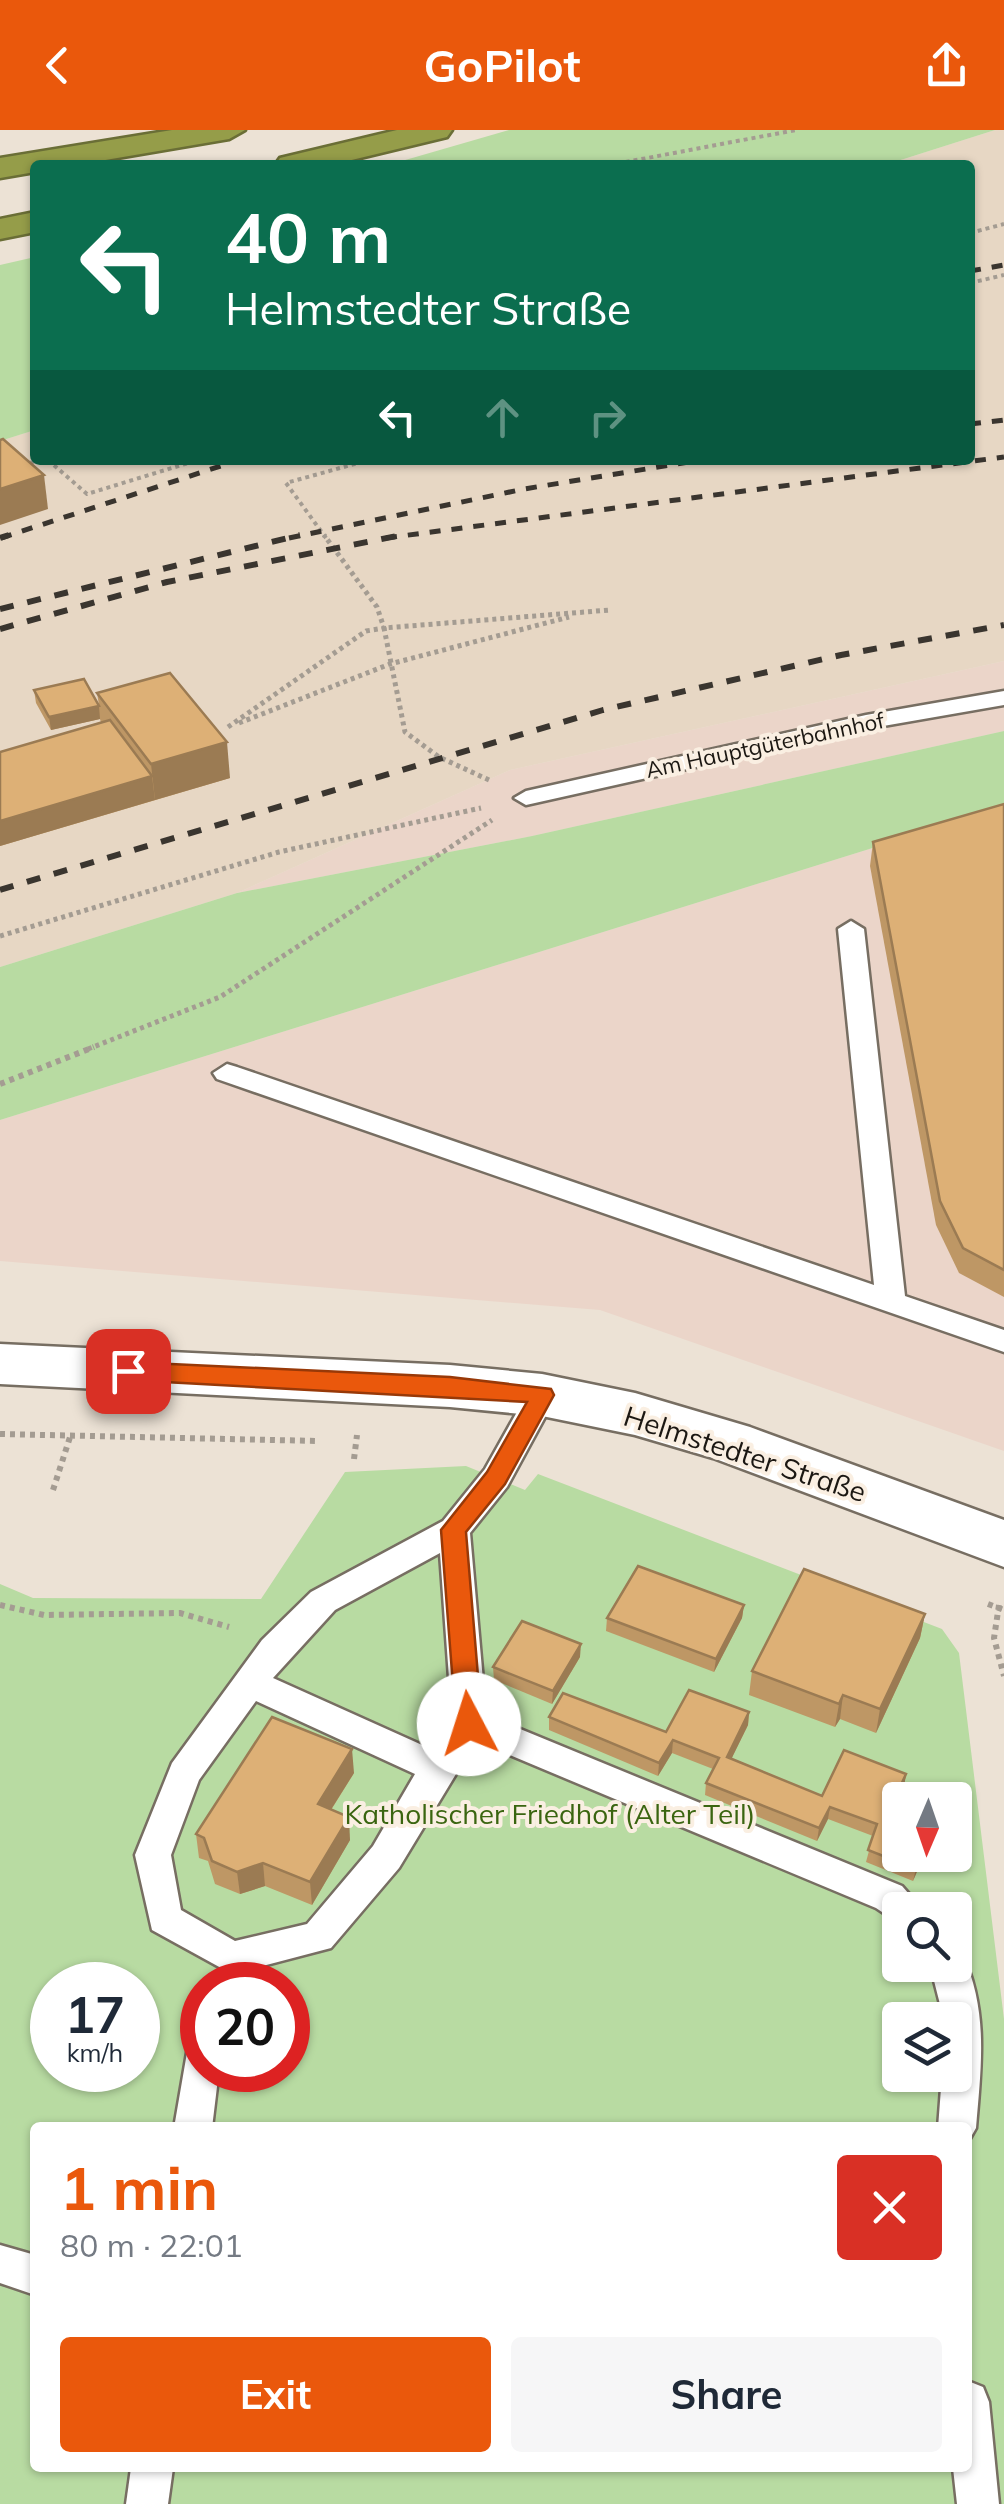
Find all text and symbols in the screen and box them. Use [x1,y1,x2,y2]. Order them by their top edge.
text: GoPilot [424,37,580,93]
icon: back [30,38,85,93]
icon: share [919,38,974,93]
text: 40 m [225,193,391,281]
icon: left [60,200,190,330]
text: Helmstedter Straße [225,280,631,336]
icon: left [370,390,425,445]
icon: ahead [475,390,530,445]
icon: right [580,390,635,445]
street label: Am Hauptgüterbahnhof [643,706,887,784]
pin [86,1329,171,1414]
icon: arrive [101,1344,156,1399]
street label: Helmstedter Straße [620,1398,871,1509]
position arrow [417,1672,521,1776]
north arrow [882,1782,972,1872]
map controls [882,1782,972,2092]
park label: Katholischer Friedhof (Alter Teil) [344,1796,756,1831]
button: search [882,1892,972,1982]
speed limit sign: 20 [180,1962,310,2092]
text: 17 [65,1983,125,2046]
button: layers [882,2002,972,2092]
text: km/h [67,2037,123,2068]
text: 1 min [60,2150,218,2225]
button: close [837,2155,942,2260]
text: 80 m · 22:01 [60,2225,243,2265]
button: Exit [60,2337,491,2452]
button: Share [511,2337,942,2452]

